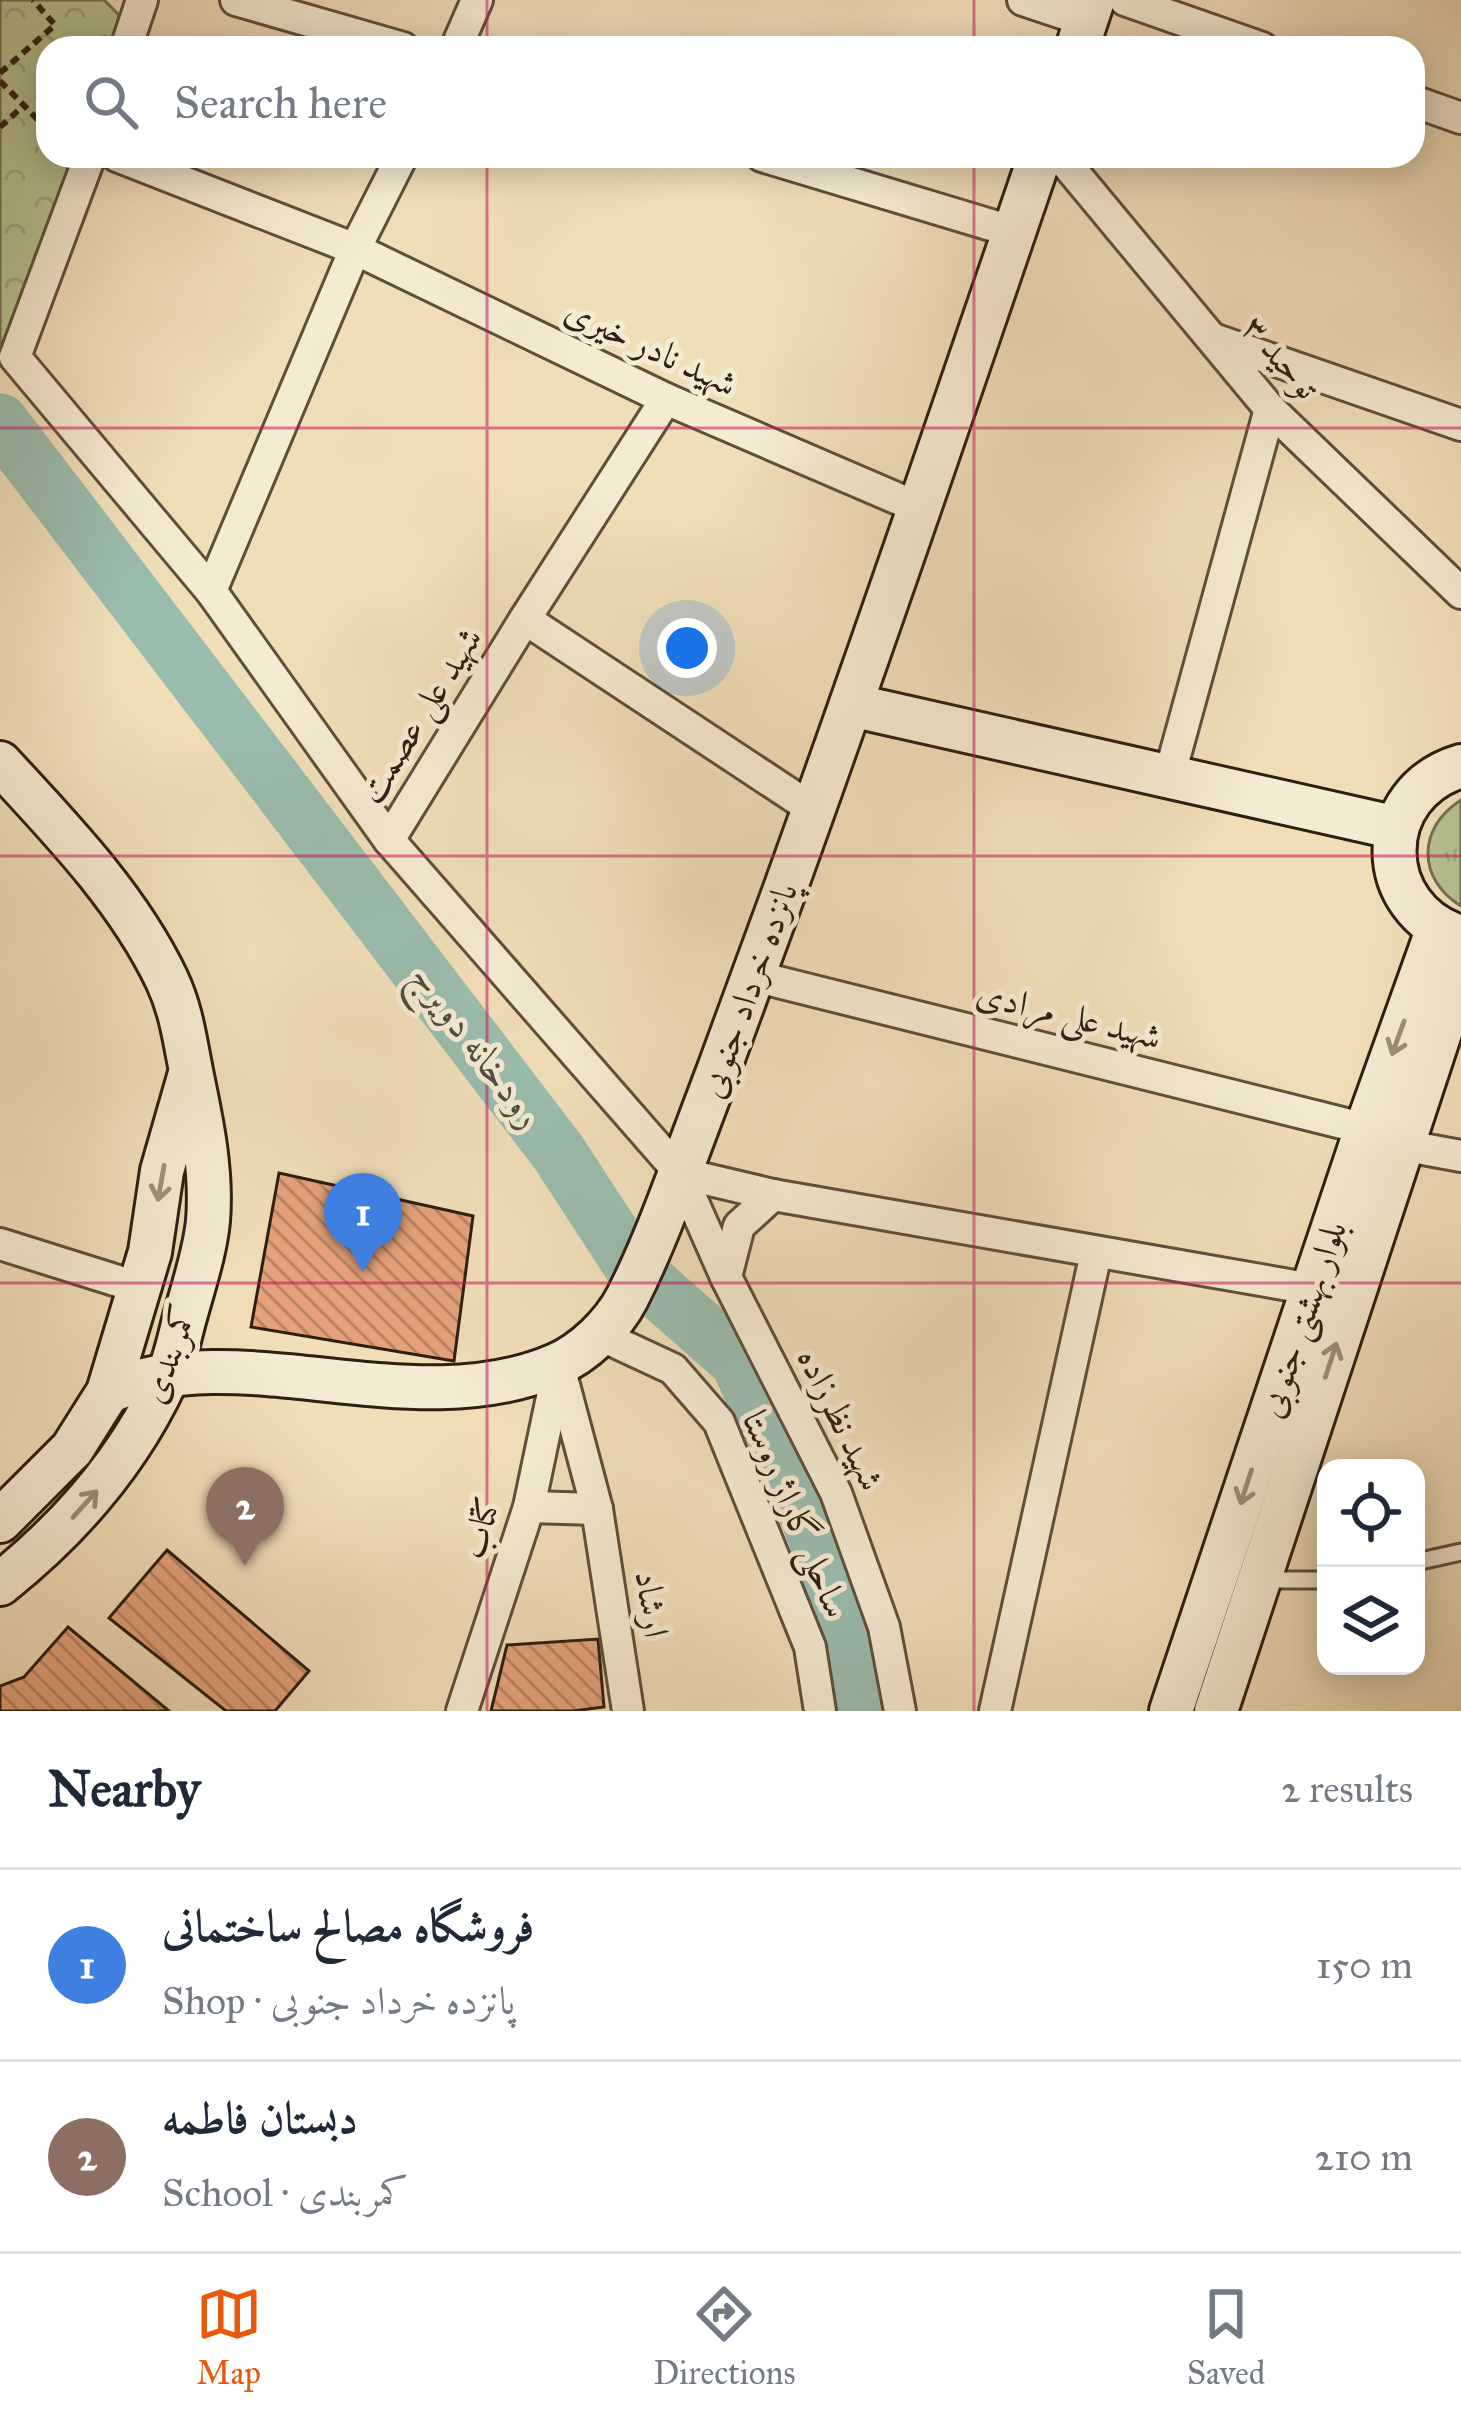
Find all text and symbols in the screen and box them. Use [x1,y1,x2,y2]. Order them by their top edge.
search box [36,36,1425,168]
icon: search [78,69,144,135]
text: Search here [174,75,387,130]
street label: شهید نادر خیری [557,288,744,407]
street label: توحید ۳ [1232,306,1330,409]
your location [657,618,717,678]
street label: شهید علی عصمت [348,619,495,813]
street label: پانزده خرداد جنوبی [689,874,812,1105]
water label: رودخانه دویرج [392,955,554,1143]
street label: شهید علی مرادی [971,971,1166,1063]
one-way arrow [1386,1019,1407,1056]
one-way arrow [149,1163,171,1202]
pin: 1 [324,1173,402,1272]
street label: بلوار بهشتی جنوبی [1248,1215,1360,1424]
street label: کمربندی [131,1299,208,1410]
street label: شهید نظرزاده [787,1341,894,1498]
one-way arrow [1321,1342,1343,1380]
street label: ساحلی گاراژ روستا [729,1404,859,1626]
map controls [1317,1459,1425,1675]
button: locate [1317,1459,1425,1567]
pin: 2 [206,1467,284,1566]
one-way arrow [1234,1468,1255,1505]
one-way arrow [71,1490,98,1520]
street label: کتاب [450,1492,510,1564]
button: layers [1317,1567,1425,1675]
street label: ارشاد [626,1568,678,1640]
text: Nearby [48,1758,200,1820]
text: 2 results [1281,1765,1413,1813]
text: فروشگاه مصالح ساختمانی [162,1898,535,1953]
text: 1 [79,1941,95,1989]
text: 150 m [1316,1941,1413,1989]
text: Shop · پانزده خرداد جنوبی [162,1977,515,2025]
text: دبستان فاطمه [162,2090,358,2145]
text: 2 [77,2133,97,2181]
text: 210 m [1315,2133,1413,2181]
text: School · کمربندی [162,2169,409,2217]
tab: Map [196,2281,262,2393]
tab: Directions [653,2281,795,2393]
tab: Saved [1187,2281,1265,2393]

